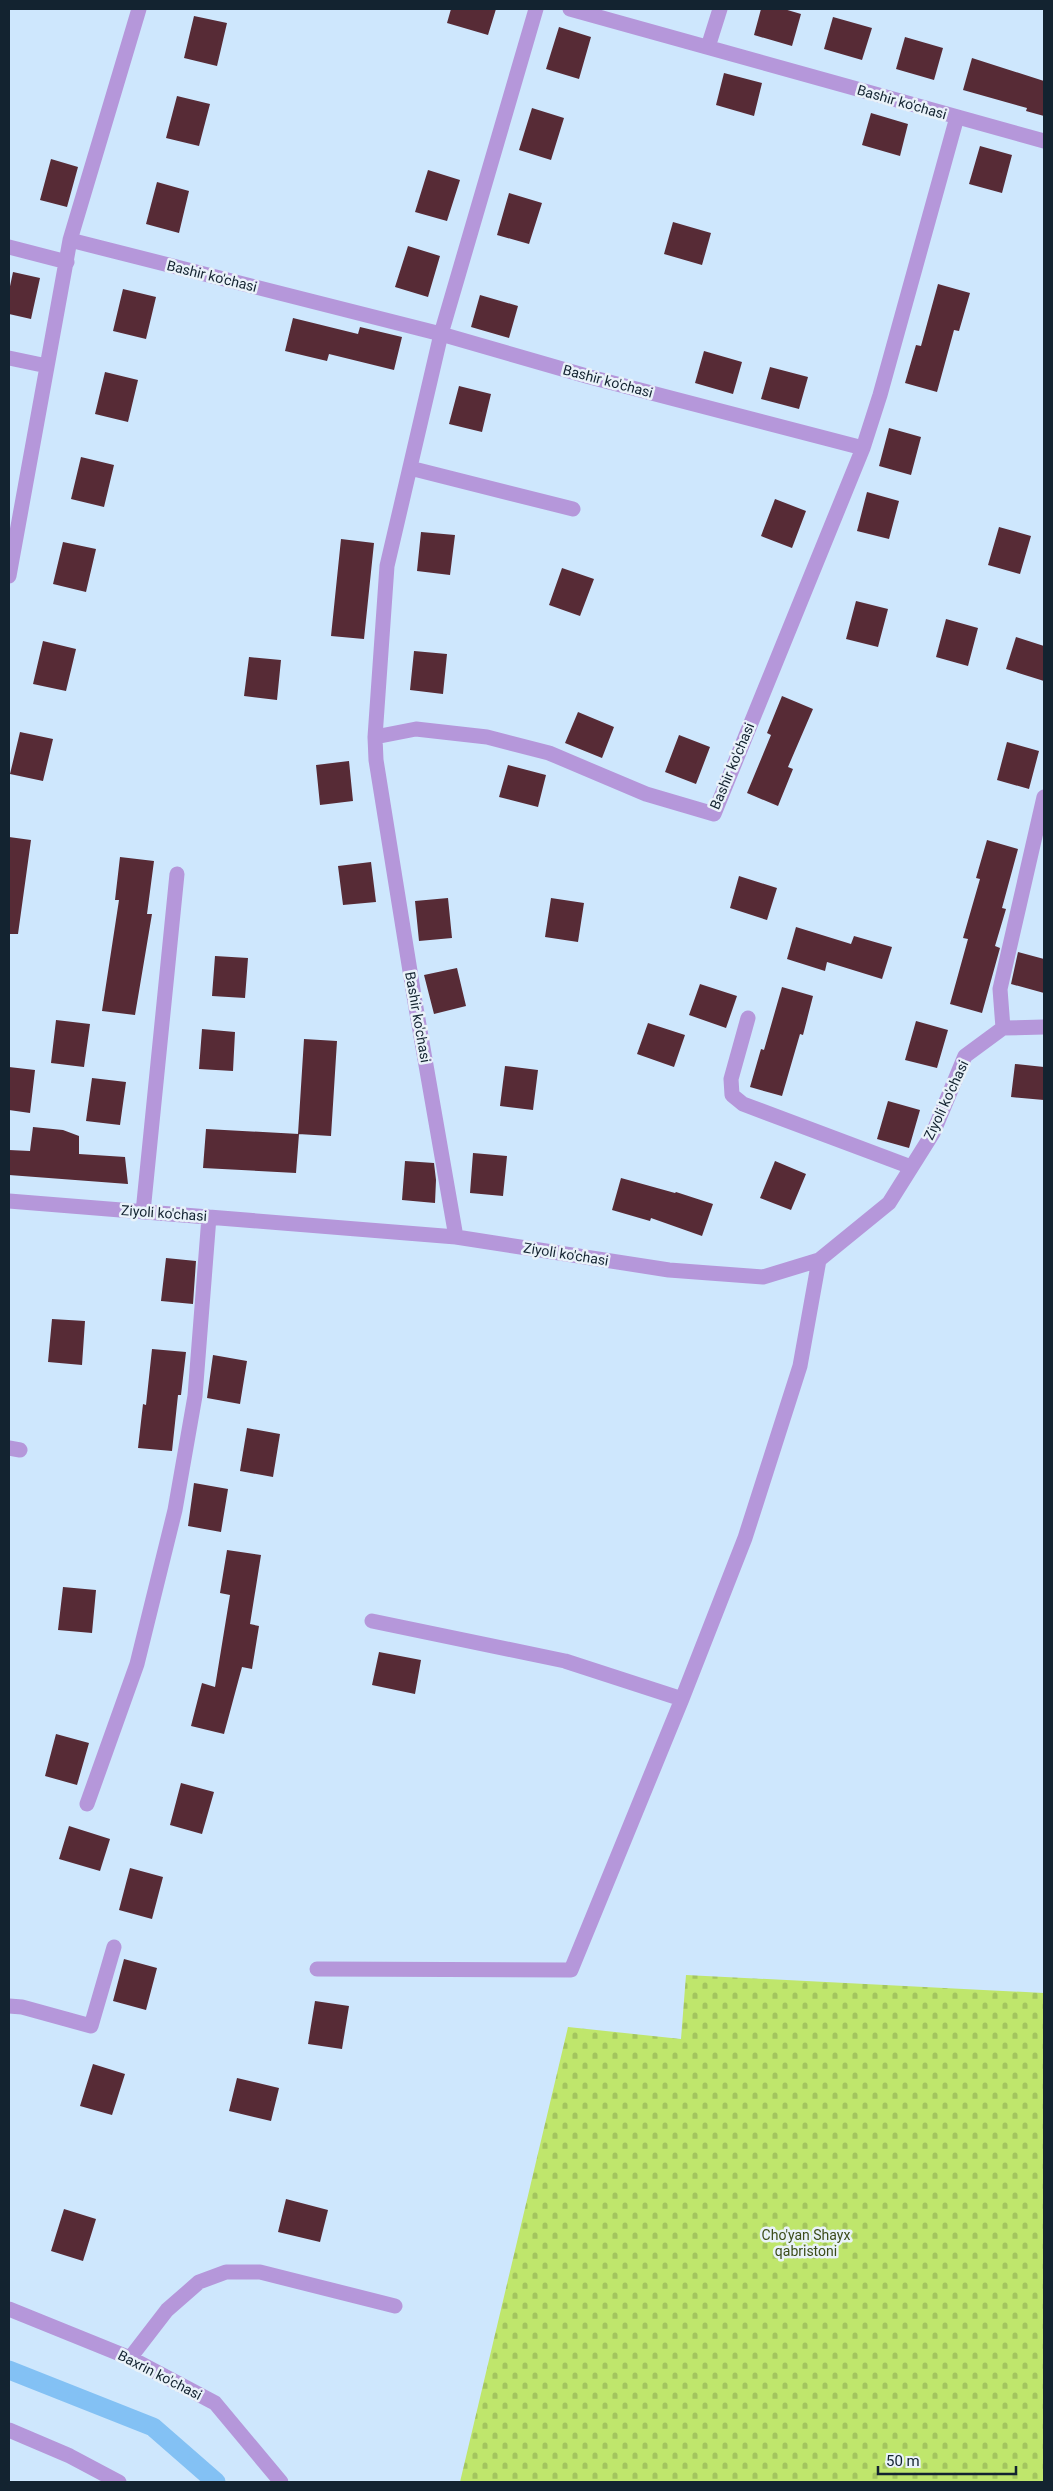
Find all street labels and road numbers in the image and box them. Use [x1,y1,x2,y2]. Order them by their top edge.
street label: Bashir ko'chasi [855,82,949,122]
street label: Bashir ko'chasi [165,257,259,295]
street label: Bashir ko'chasi [561,361,655,401]
street label: Bashir ko'chasi [707,720,757,812]
street label: Bashir ko'chasi [402,970,434,1064]
street label: Ziyoli ko'chasi [921,1058,971,1142]
street label: Ziyoli ko'chasi [121,1202,207,1224]
street label: Ziyoli ko'chasi [522,1239,610,1269]
street label: Baxrin ko'chasi [115,2347,205,2403]

